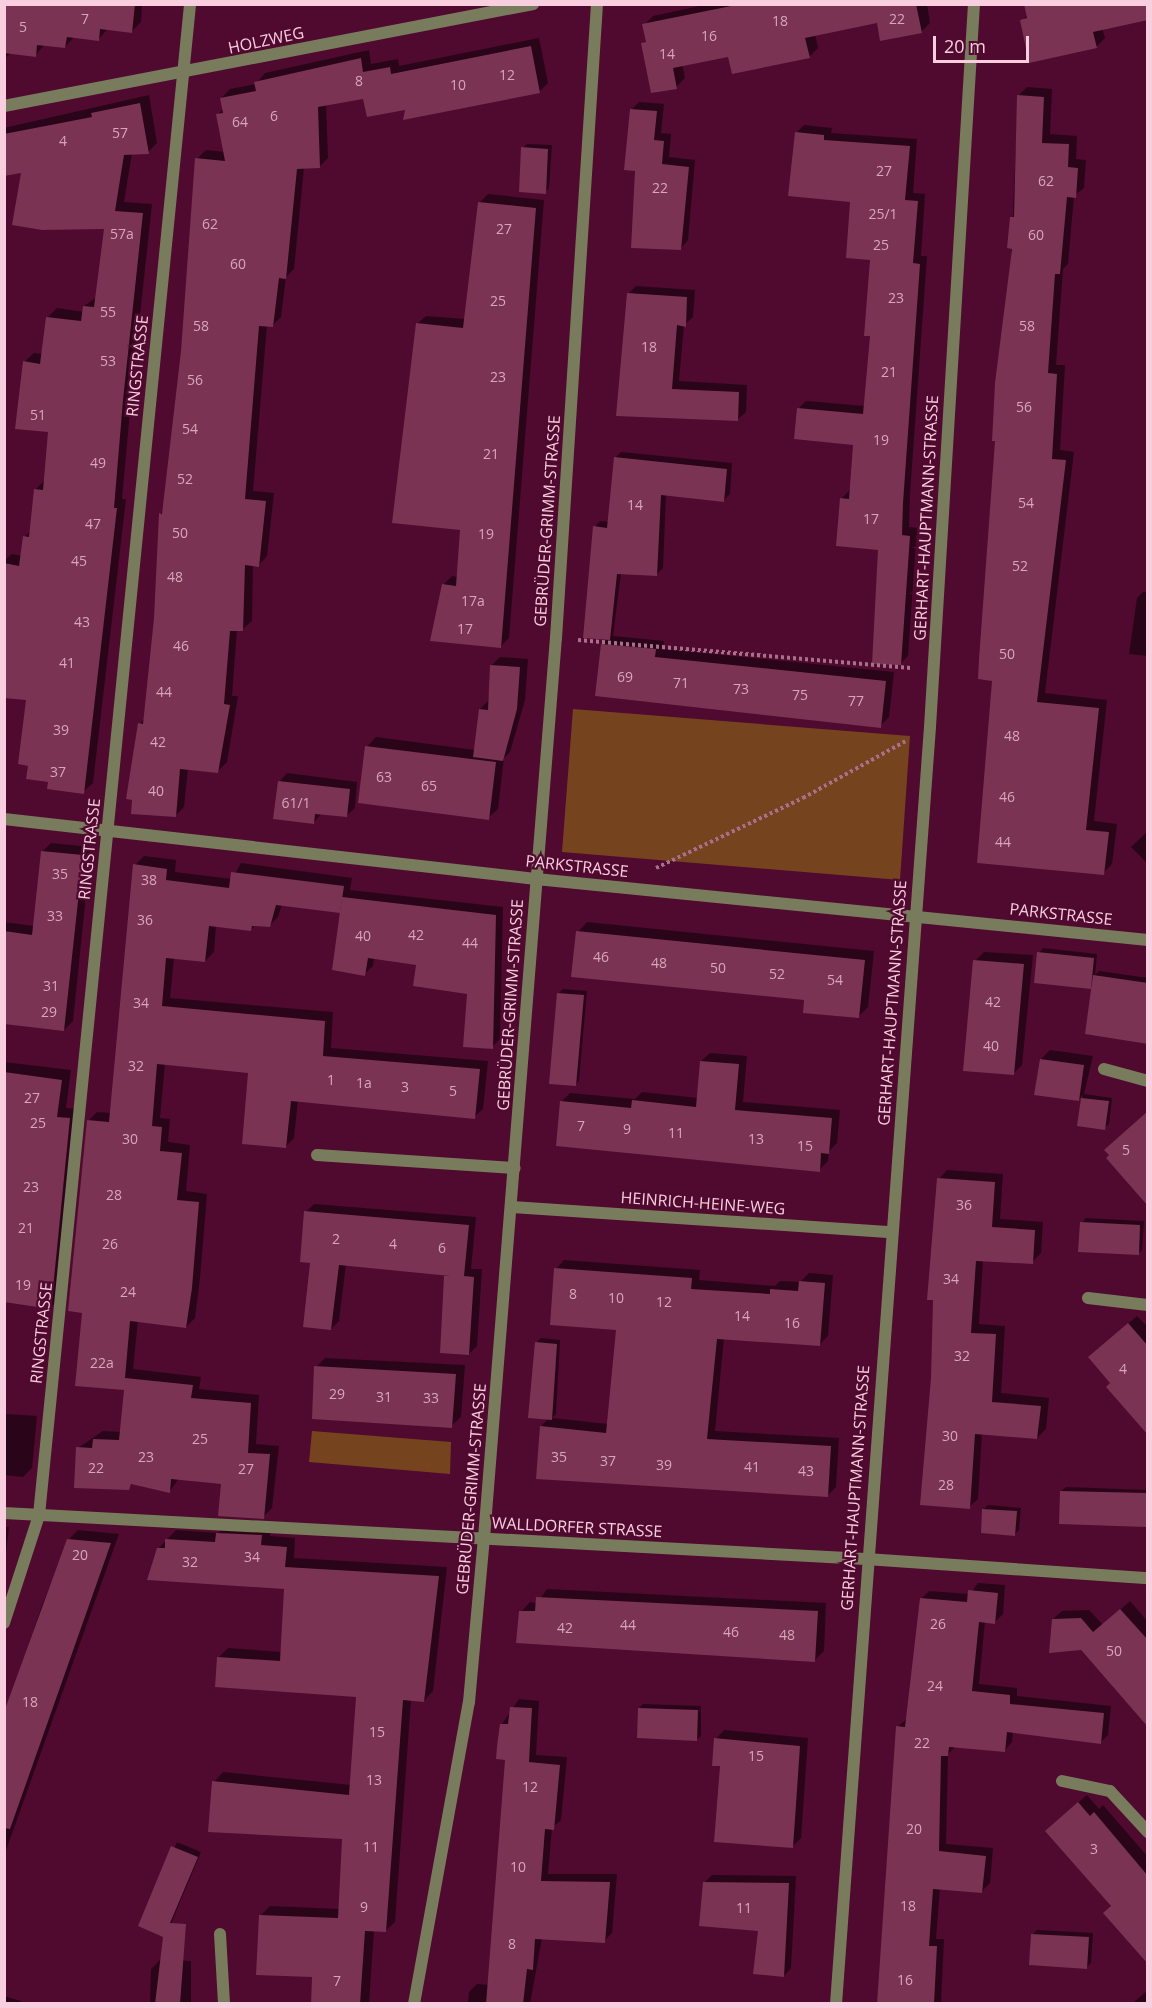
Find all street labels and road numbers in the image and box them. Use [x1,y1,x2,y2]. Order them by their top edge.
street label: HOLZWEG [226,23,306,57]
street label: RINGSTRASSE [122,314,152,418]
street label: GERHART-HAUPTMANN-STRASSE [910,395,942,641]
street label: GEBRÜDER-GRIMM-STRASSE [530,415,564,627]
street label: RINGSTRASSE [74,797,104,901]
street label: PARKSTRASSE [525,851,629,881]
street label: GERHART-HAUPTMANN-STRASSE [874,880,910,1126]
street label: GEBRÜDER-GRIMM-STRASSE [493,899,527,1111]
street label: PARKSTRASSE [1009,899,1113,929]
street label: HEINRICH-HEINE-WEG [620,1188,786,1218]
street label: RINGSTRASSE [26,1281,56,1385]
street label: GERHART-HAUPTMANN-STRASSE [837,1365,873,1611]
street label: GEBRÜDER-GRIMM-STRASSE [452,1383,490,1595]
street label: WALLDORFER STRASSE [491,1513,663,1541]

